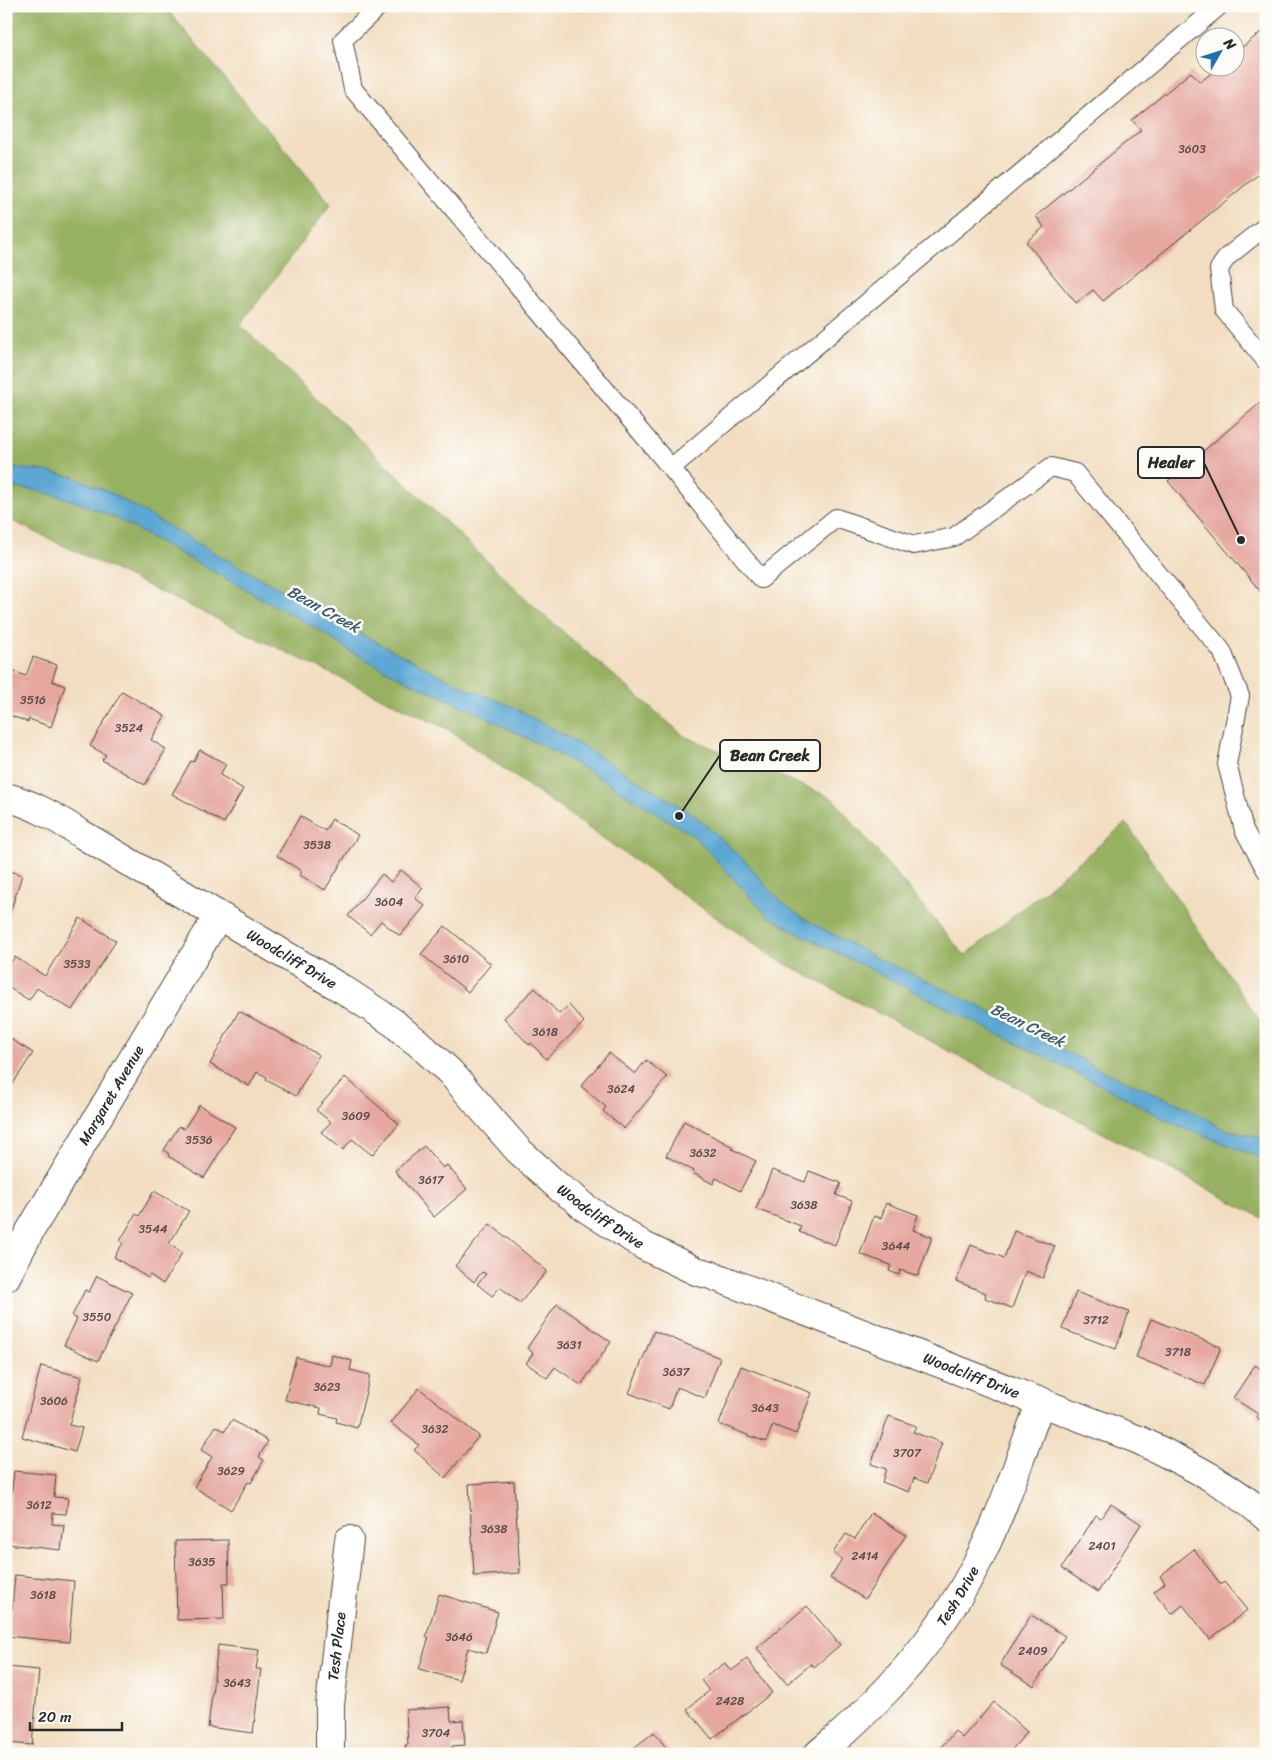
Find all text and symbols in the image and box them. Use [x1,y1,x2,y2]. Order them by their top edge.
north arrow [1194,28,1244,78]
text: N [1216,32,1243,56]
house number: 3603 [1178,138,1206,160]
callout: Healer [1138,447,1204,478]
text: Healer [1147,448,1196,477]
water label: Bean Creek [282,577,367,642]
house number: 3516 [20,689,46,711]
house number: 3524 [115,717,144,739]
callout: Bean Creek [720,740,820,771]
text: Bean Creek [730,741,811,770]
house number: 3538 [303,834,331,856]
house number: 3604 [375,891,404,913]
street label: Woodcliff Drive [241,922,342,996]
house number: 3610 [443,948,469,970]
house number: 3533 [63,953,91,975]
water label: Bean Creek [986,994,1072,1056]
house number: 3618 [532,1021,558,1043]
street label: Margaret Avenue [71,1040,151,1150]
house number: 3624 [607,1078,635,1100]
house number: 3609 [342,1105,370,1127]
house number: 3536 [185,1129,213,1151]
house number: 3632 [690,1142,717,1164]
house number: 3617 [418,1169,445,1191]
street label: Woodcliff Drive [552,1177,650,1256]
house number: 3638 [790,1194,818,1216]
house number: 3544 [139,1218,168,1240]
house number: 3644 [882,1235,911,1257]
house number: 3550 [83,1306,112,1328]
house number: 3712 [1083,1309,1109,1331]
house number: 3631 [556,1334,582,1356]
house number: 3718 [1165,1341,1191,1363]
street label: Woodcliff Drive [919,1345,1024,1406]
house number: 3637 [663,1361,691,1383]
house number: 3623 [314,1376,341,1398]
house number: 3606 [40,1390,68,1412]
house number: 3643 [751,1397,779,1419]
house number: 3632 [422,1418,449,1440]
house number: 3707 [893,1442,922,1464]
house number: 3629 [217,1460,245,1482]
house number: 3612 [26,1494,52,1516]
house number: 3638 [480,1518,508,1540]
house number: 2401 [1088,1535,1116,1557]
house number: 2414 [851,1545,879,1567]
house number: 3635 [188,1551,216,1573]
street label: Tesh Drive [929,1561,986,1632]
house number: 3618 [30,1584,56,1606]
street label: Tesh Place [320,1611,354,1682]
house number: 3646 [445,1626,473,1648]
house number: 2409 [1018,1640,1048,1662]
house number: 3643 [223,1672,251,1694]
house number: 2428 [716,1690,744,1712]
scale bar [30,1700,122,1732]
text: 20 m [38,1704,72,1730]
house number: 3704 [422,1722,451,1744]

